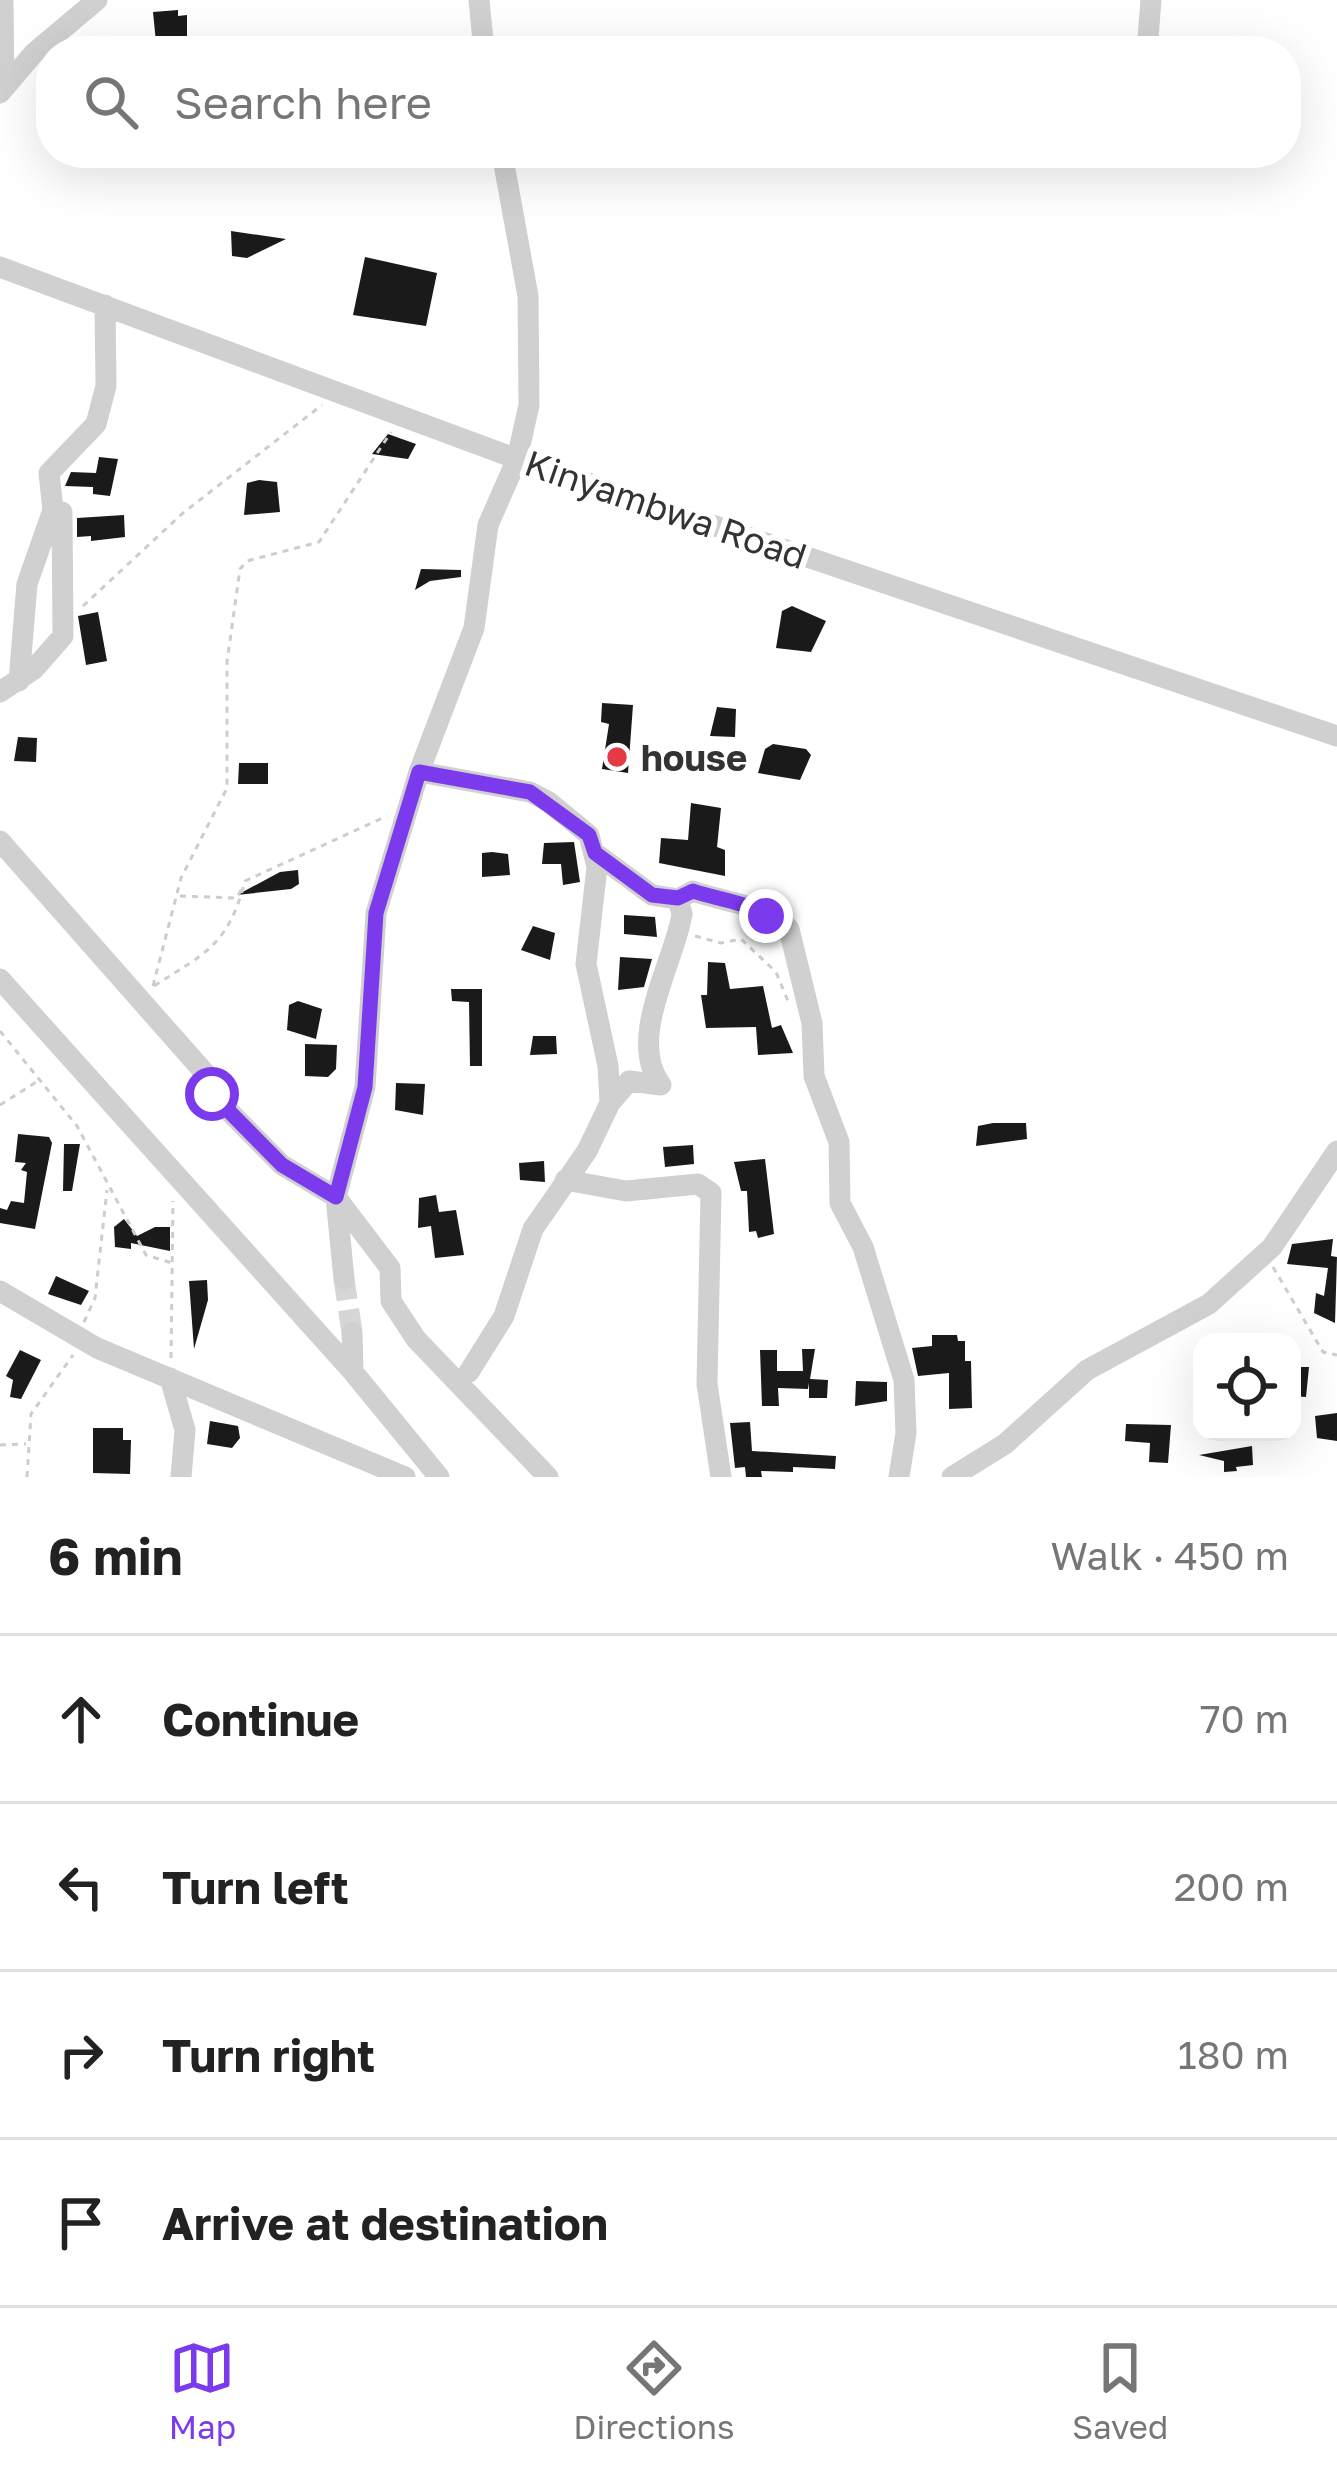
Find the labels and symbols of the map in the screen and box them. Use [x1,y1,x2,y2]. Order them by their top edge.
street label: Kinyambwa Road [520,441,812,577]
place label: house [641,736,747,779]
marker: house [604,744,630,770]
route end [739,889,793,943]
route start [185,1067,239,1121]

